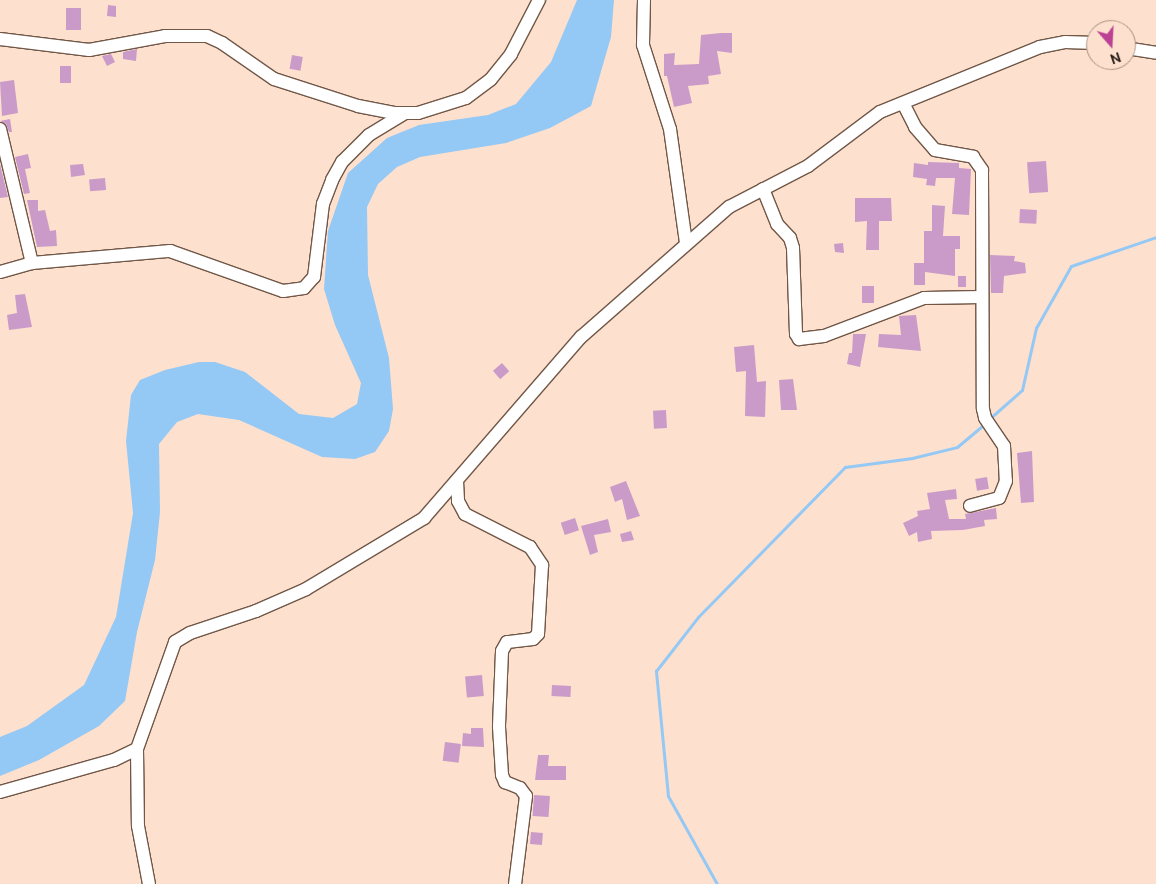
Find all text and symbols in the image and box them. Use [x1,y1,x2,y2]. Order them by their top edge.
north arrow [1086,20,1136,70]
text: N [1108,49,1123,68]

